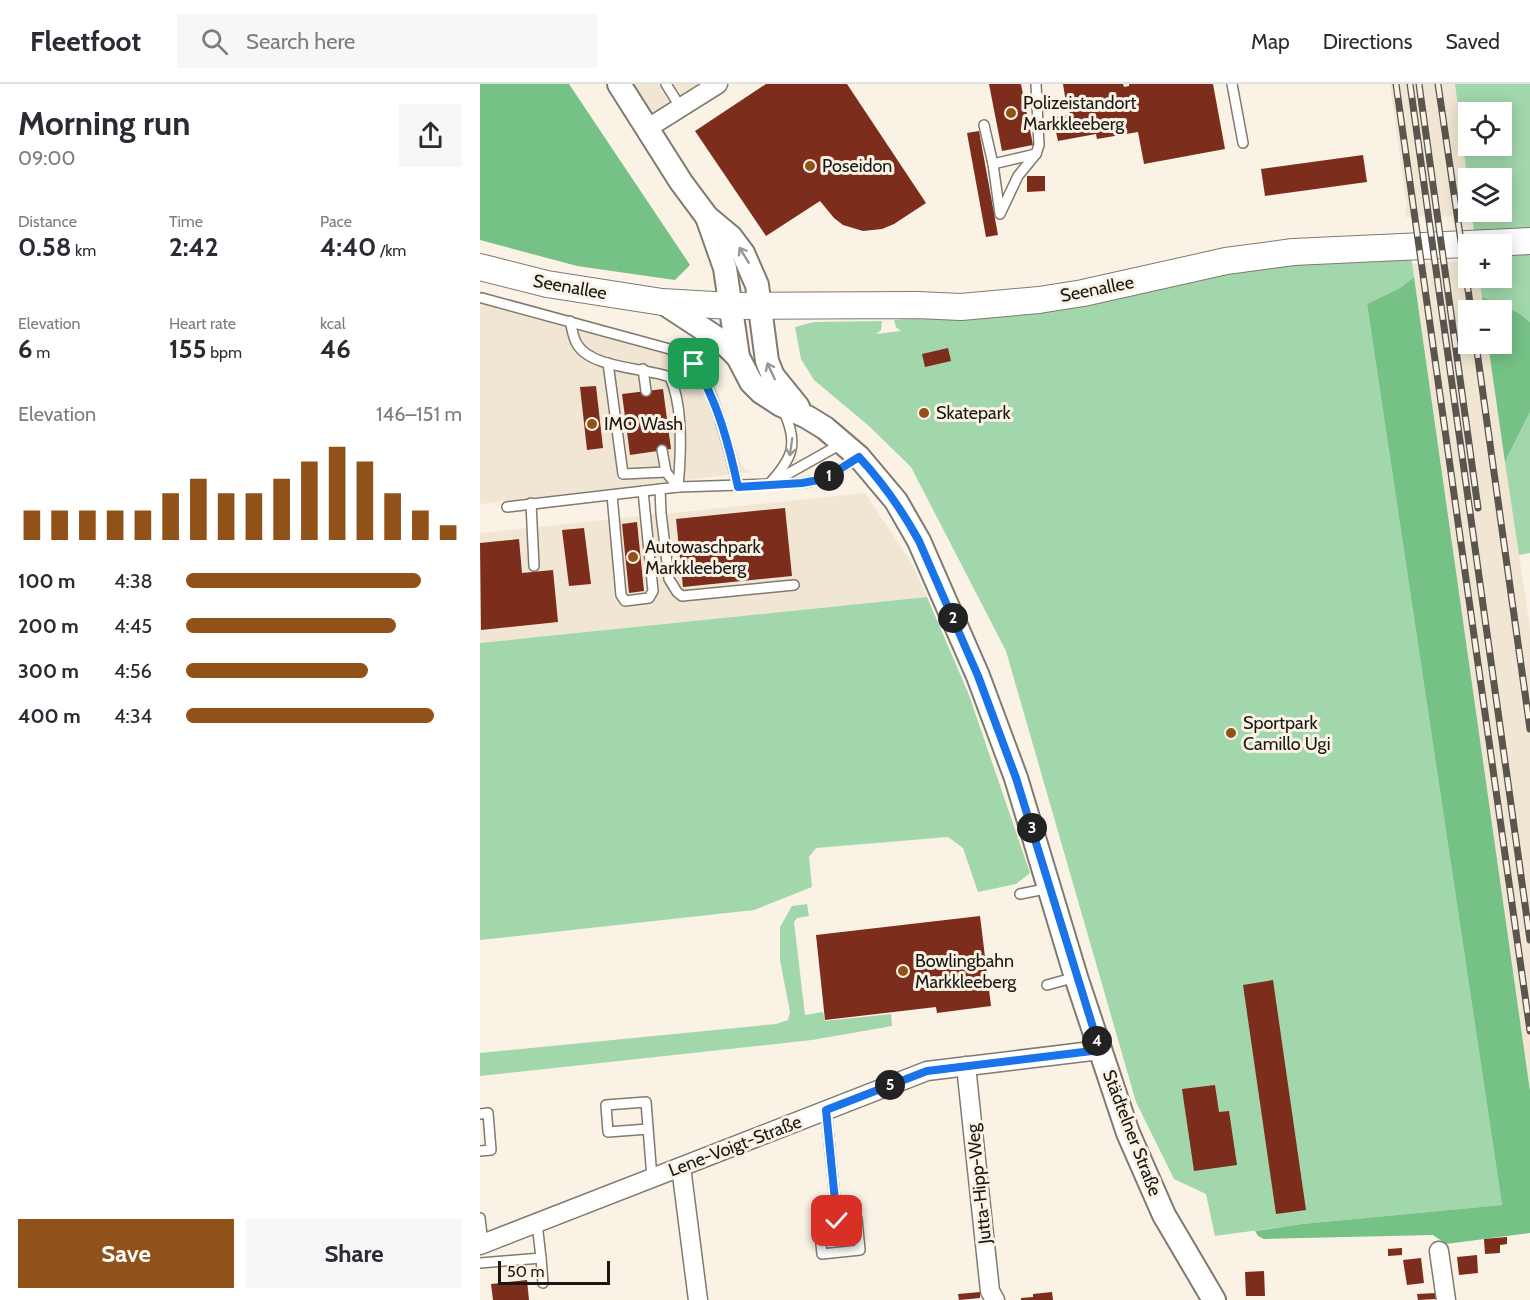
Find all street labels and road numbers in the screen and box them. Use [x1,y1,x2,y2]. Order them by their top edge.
street label: Seenallee [531,270,609,304]
street label: Seenallee [1058,271,1136,307]
street label: Städtelner Straße [1098,1067,1166,1199]
street label: Lene-Voigt-Straße [665,1111,805,1181]
street label: Jutta-Hipp-Weg [962,1122,996,1246]

